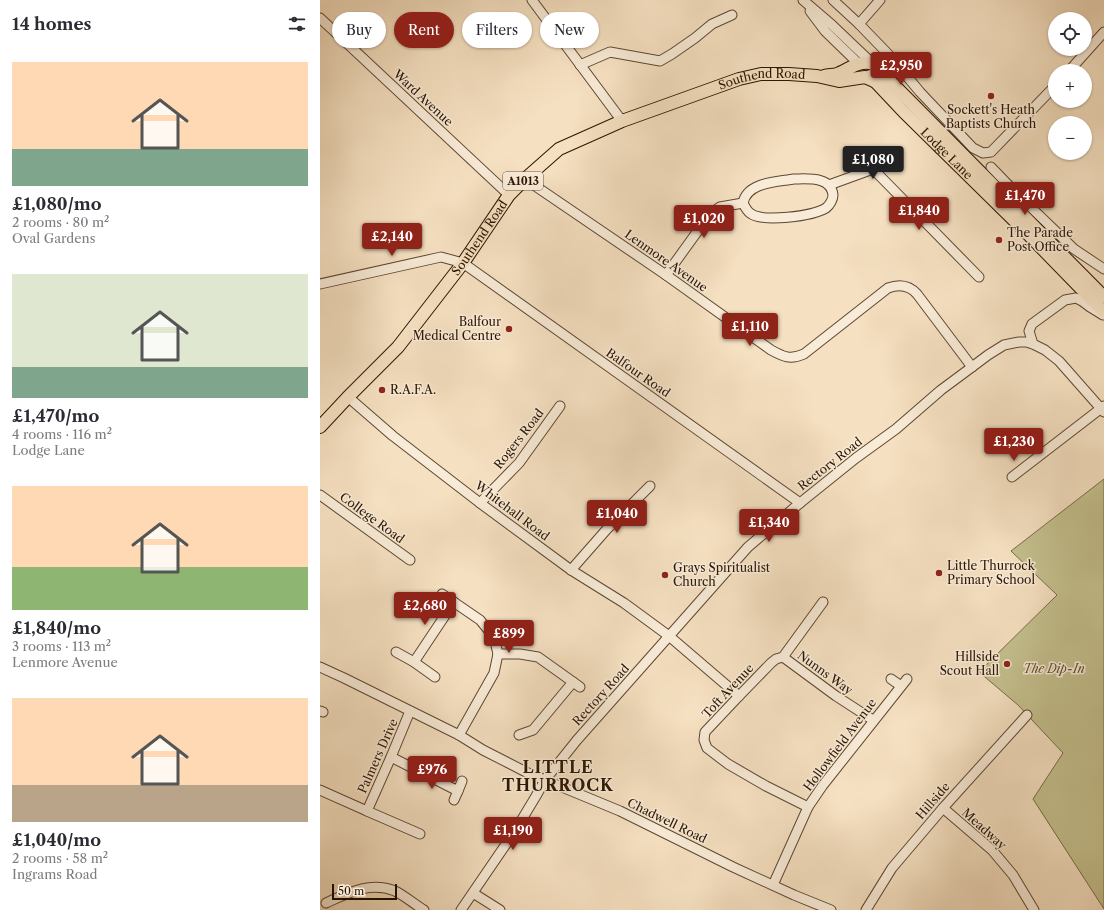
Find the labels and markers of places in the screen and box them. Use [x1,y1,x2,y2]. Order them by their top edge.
pin: £2,950 [868,52,934,86]
marker: Sockett's Heath Baptists Church [986,91,996,101]
place label: Sockett's Heath Baptists Church [946,102,1037,131]
pin: £1,080 [840,146,906,180]
pin: £1,470 [992,182,1058,216]
pin: £1,840 [886,197,952,231]
pin: £1,020 [671,205,737,239]
pin: £2,140 [359,223,425,257]
place label: The Parade Post Office [1007,225,1073,254]
marker: The Parade Post Office [994,235,1004,245]
pin: £1,110 [717,313,783,347]
place label: Balfour Medical Centre [413,314,501,343]
marker: Balfour Medical Centre [504,324,514,334]
place label: R.A.F.A. [390,382,436,397]
marker: R.A.F.A. [377,385,387,395]
pin: £1,230 [981,428,1047,462]
pin: £1,040 [584,500,650,534]
pin: £1,340 [736,509,802,543]
place label: Little Thurrock Primary School [947,558,1036,587]
place label: Grays Spiritualist Church [673,560,771,589]
marker: Little Thurrock Primary School [934,568,944,578]
marker: Grays Spiritualist Church [660,570,670,580]
pin: £2,680 [392,592,458,626]
pin: £899 [485,620,533,654]
place label: Hillside Scout Hall [940,649,999,678]
marker: Hillside Scout Hall [1002,659,1012,669]
pin: £976 [408,756,456,790]
pin: £1,190 [480,817,546,851]

